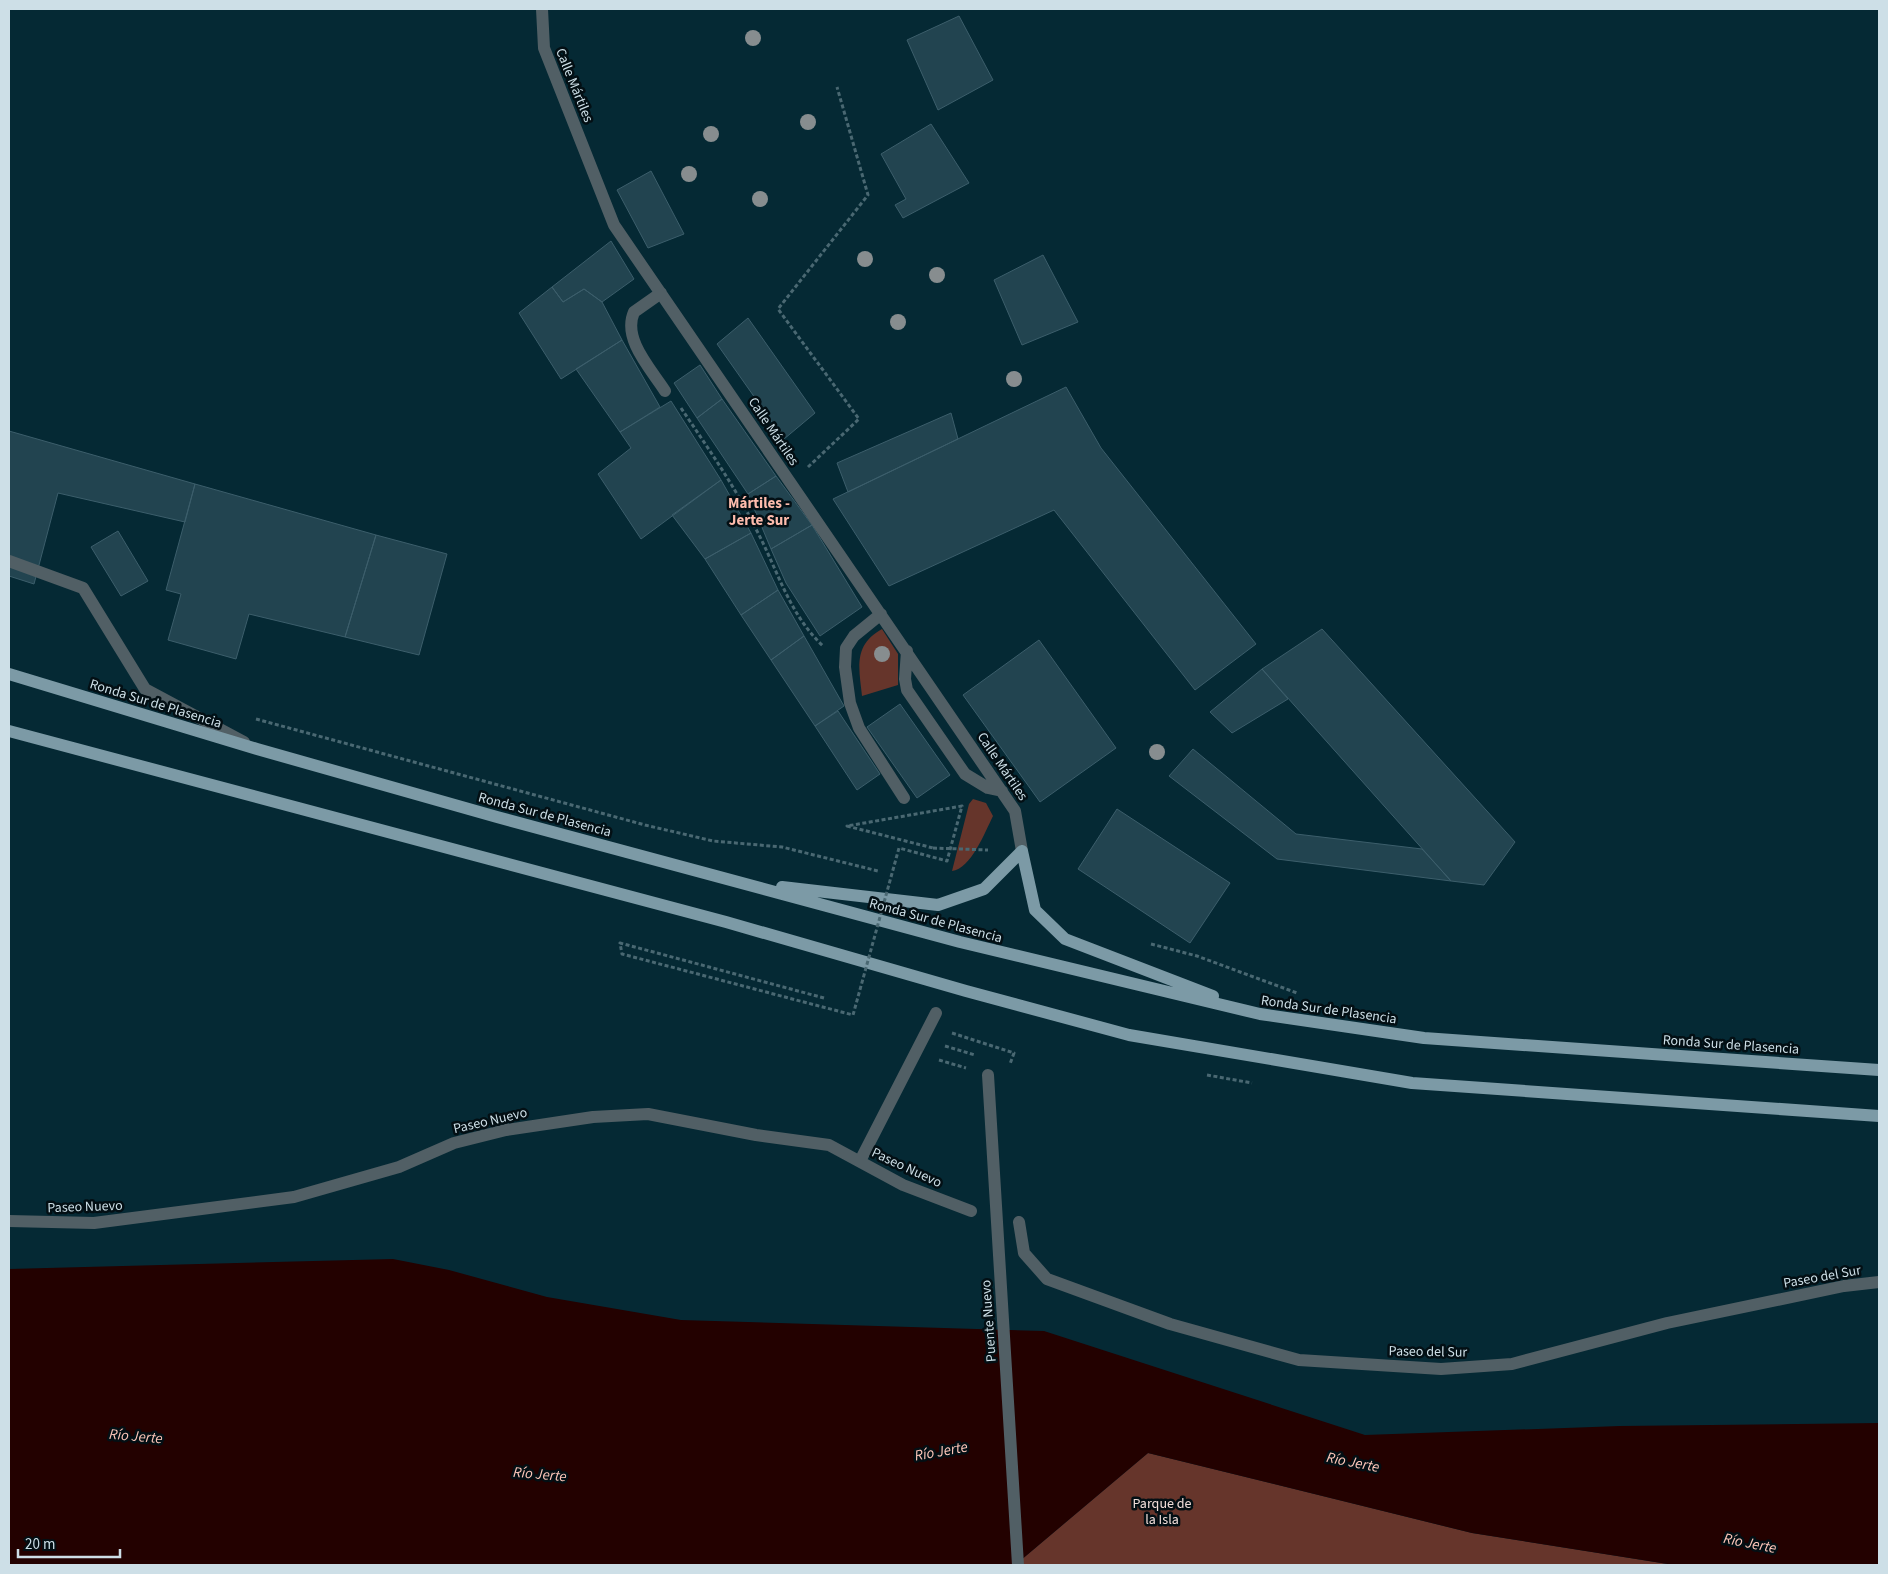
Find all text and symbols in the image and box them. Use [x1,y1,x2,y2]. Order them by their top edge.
street label: Calle Mártiles [550,45,598,126]
street label: Calle Mártiles [743,393,804,470]
district label: Mártiles - Jerte Sur [728,493,790,531]
street label: Ronda Sur de Plasencia [87,674,224,734]
street label: Calle Mártiles [972,728,1033,805]
street label: Ronda Sur de Plasencia [476,788,613,842]
street label: Ronda Sur de Plasencia [867,894,1004,948]
street label: Ronda Sur de Plasencia [1260,991,1398,1029]
street label: Ronda Sur de Plasencia [1662,1030,1800,1060]
street label: Paseo Nuevo [451,1103,529,1139]
street label: Paseo Nuevo [868,1143,945,1193]
street label: Paseo Nuevo [47,1196,123,1218]
street label: Paseo del Sur [1782,1260,1863,1294]
street label: Puente Nuevo [976,1279,1002,1363]
street label: Paseo del Sur [1389,1341,1468,1363]
water label: Río Jerte [108,1424,164,1449]
water label: Río Jerte [913,1436,969,1466]
water label: Río Jerte [1325,1447,1381,1478]
water label: Río Jerte [512,1462,568,1487]
park label: Parque de la Isla [1133,1494,1192,1530]
scale bar [18,1526,120,1558]
water label: Río Jerte [1722,1528,1778,1559]
text: 20 m [25,1534,55,1555]

